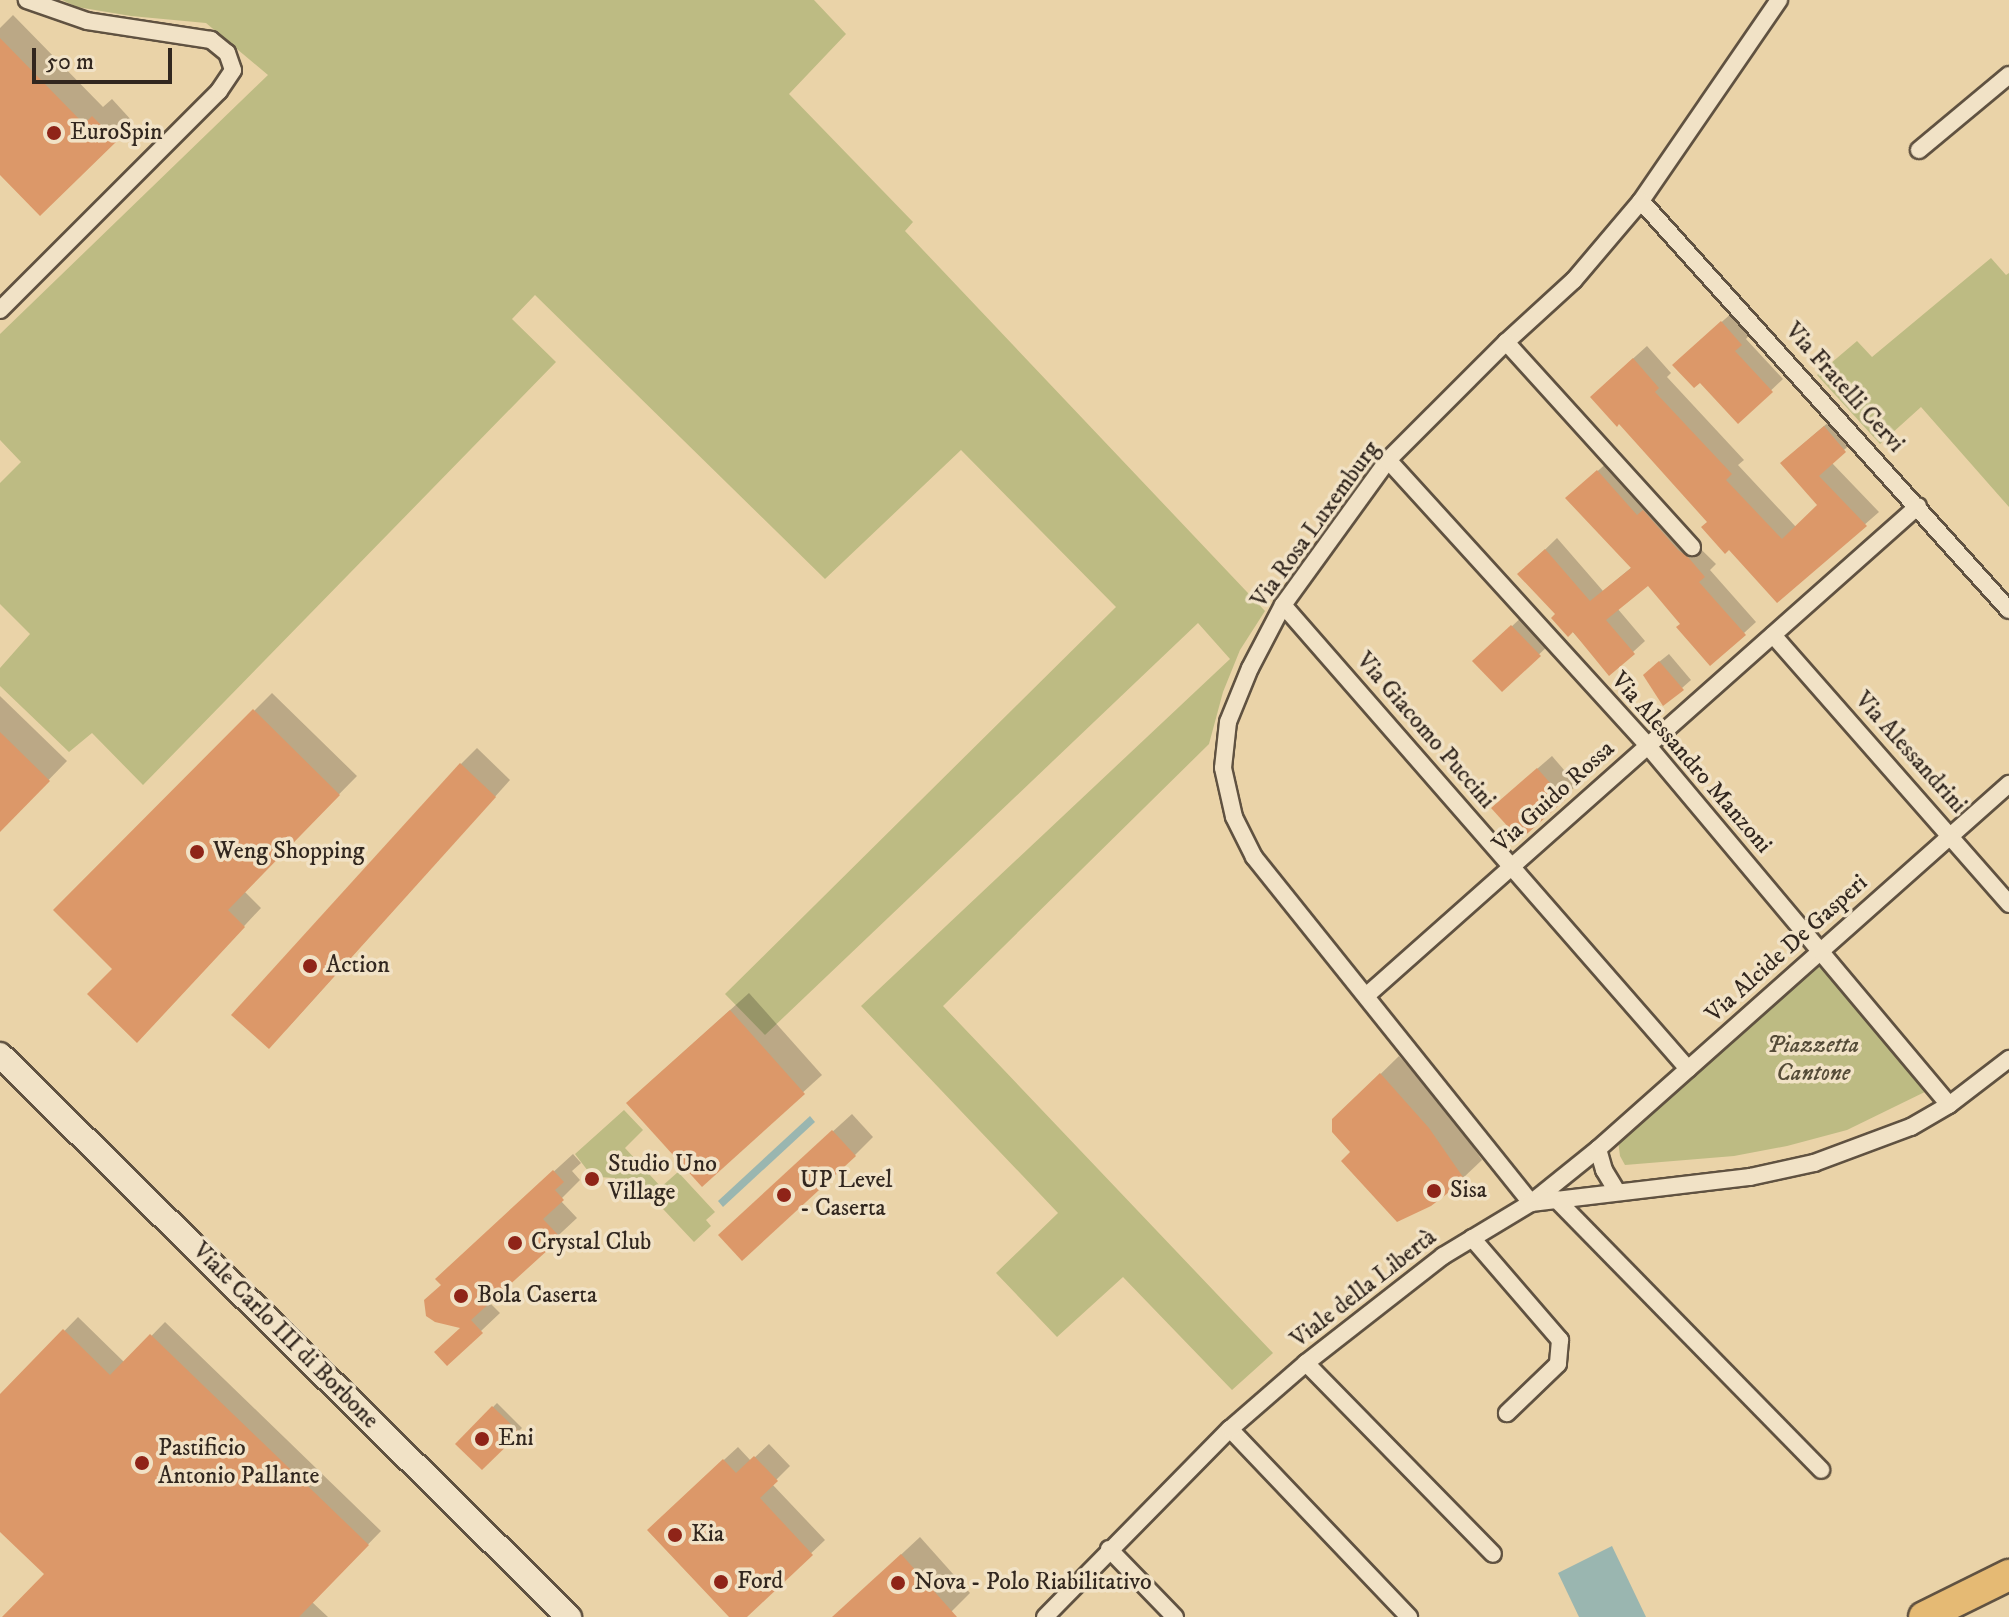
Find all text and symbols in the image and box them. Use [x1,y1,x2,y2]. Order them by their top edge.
scale bar [36,32,176,82]
text: 50 m [46,47,94,77]
place label: EuroSpin [70,119,163,147]
marker: EuroSpin [45,124,63,142]
street label: Via Fratelli Cervi [1778,317,1910,459]
street label: Via Rosa Luxemburg [1246,436,1386,614]
street label: Via Giacomo Puccini [1349,647,1501,815]
street label: Via Alessandro Manzoni [1604,666,1778,860]
street label: Via Alessandrini [1848,686,1972,820]
street label: Via Guido Rossa [1487,735,1621,859]
place label: Weng Shopping [213,838,364,866]
marker: Weng Shopping [188,843,206,861]
street label: Via Alcide De Gasperi [1700,869,1874,1029]
place label: Action [326,952,390,980]
marker: Action [301,957,319,975]
park label: Piazzetta Cantone [1767,1032,1859,1088]
place label: Studio Uno Village [608,1151,717,1207]
place label: UP Level - Caserta [800,1167,893,1223]
marker: Studio Uno Village [583,1170,601,1188]
place label: Sisa [1450,1177,1487,1205]
marker: Sisa [1425,1182,1443,1200]
marker: UP Level - Caserta [775,1186,793,1204]
street label: Viale della Libertà [1285,1223,1443,1355]
place label: Crystal Club [531,1229,651,1257]
marker: Crystal Club [506,1234,524,1252]
street label: Viale Carlo III di Borbone [186,1237,384,1435]
place label: Bola Caserta [477,1282,597,1310]
marker: Bola Caserta [452,1287,470,1305]
place label: Eni [498,1425,534,1453]
marker: Eni [473,1430,491,1448]
place label: Pastificio Antonio Pallante [158,1435,319,1491]
marker: Pastificio Antonio Pallante [133,1454,151,1472]
place label: Kia [691,1521,724,1549]
marker: Kia [666,1526,684,1544]
place label: Ford [737,1568,783,1596]
place label: Nova - Polo Riabilitativo [914,1569,1152,1597]
marker: Ford [712,1573,730,1591]
marker: Nova - Polo Riabilitativo [889,1574,907,1592]

